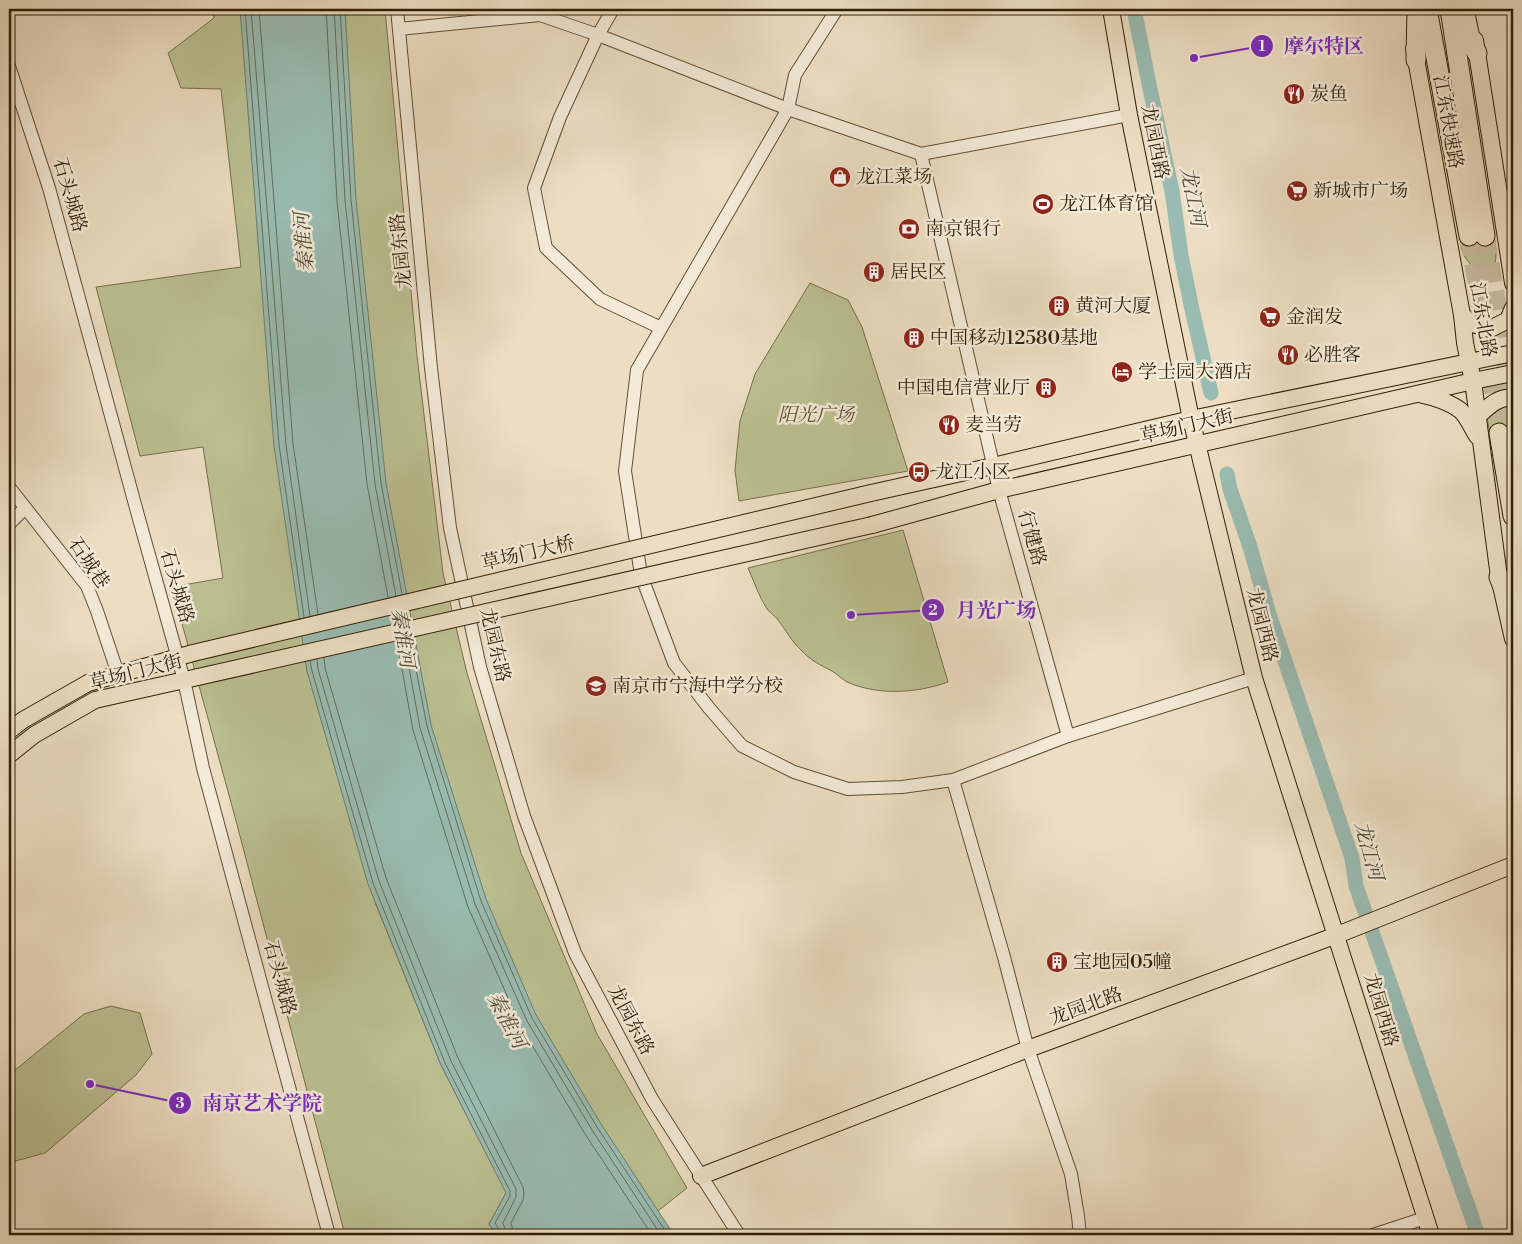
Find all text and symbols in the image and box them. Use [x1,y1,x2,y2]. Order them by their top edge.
callout: 摩尔特区 [1249,28,1374,63]
text: 摩尔特区 [1284,35,1364,60]
text: 1 [1258,37,1266,56]
street label: 江东快速路 [1428,73,1468,171]
restaurant icon: 炭鱼 [1282,82,1306,106]
place label: 炭鱼 [1310,82,1348,106]
street label: 龙园西路 [1136,102,1174,182]
street label: 石头城路 [48,155,92,235]
shop icon: 龙江菜场 [828,165,852,189]
place label: 龙江菜场 [856,165,932,189]
water label: 龙江河 [1174,165,1211,232]
supermarket icon: 新城市广场 [1285,179,1309,203]
place label: 新城市广场 [1313,179,1408,203]
sports icon: 龙江体育馆 [1031,192,1055,216]
place label: 龙江体育馆 [1059,192,1154,216]
water label: 秦淮河 [290,208,320,273]
street label: 龙园东路 [385,212,417,290]
bank icon: 南京银行 [897,217,921,241]
place label: 南京银行 [925,217,1001,241]
building icon: 居民区 [862,260,886,284]
place label: 居民区 [890,260,947,284]
street label: 江东北路 [1465,280,1501,360]
building icon: 黄河大厦 [1047,294,1071,318]
place label: 黄河大厦 [1075,294,1151,318]
supermarket icon: 金润发 [1258,305,1282,329]
place label: 金润发 [1286,305,1343,329]
building icon: 中国移动12580基地 [902,326,926,350]
place label: 中国移动12580基地 [930,326,1098,350]
restaurant icon: 必胜客 [1276,343,1300,367]
place label: 必胜客 [1304,343,1361,367]
hotel icon: 学士园大酒店 [1110,360,1134,384]
place label: 学士园大酒店 [1138,360,1252,384]
place label: 中国电信营业厅 [897,376,1030,400]
building icon: 中国电信营业厅 [1034,376,1058,400]
park label: 阳光广场 [778,403,856,427]
street label: 草场门大街 [1138,404,1236,448]
restaurant icon: 麦当劳 [937,413,961,437]
place label: 麦当劳 [965,413,1022,437]
bus stop icon: 龙江小区 [907,460,931,484]
place label: 龙江小区 [935,460,1011,484]
street label: 行健路 [1013,507,1051,569]
street label: 草场门大桥 [479,531,577,575]
street label: 石城巷 [63,533,115,593]
street label: 石头城路 [155,546,199,626]
street label: 龙园西路 [1241,585,1283,665]
callout: 月光广场 [921,592,1046,627]
text: 月光广场 [956,599,1036,624]
text: 2 [928,601,938,620]
street label: 龙园东路 [475,605,515,685]
water label: 秦淮河 [385,606,420,673]
street label: 草场门大街 [87,649,185,695]
school or university icon: 南京市宁海中学分校 [584,674,608,698]
place label: 南京市宁海中学分校 [612,674,783,698]
water label: 龙江河 [1348,819,1389,886]
street label: 石头城路 [259,938,301,1018]
building icon: 宝地园05幢 [1045,950,1069,974]
place label: 宝地园05幢 [1073,950,1172,974]
street label: 龙园西路 [1358,970,1404,1050]
street label: 龙园东路 [603,981,659,1059]
street label: 龙园北路 [1046,982,1126,1030]
water label: 秦淮河 [481,989,533,1056]
callout: 南京艺术学院 [167,1085,332,1120]
text: 南京艺术学院 [202,1092,322,1117]
text: 3 [175,1094,185,1113]

